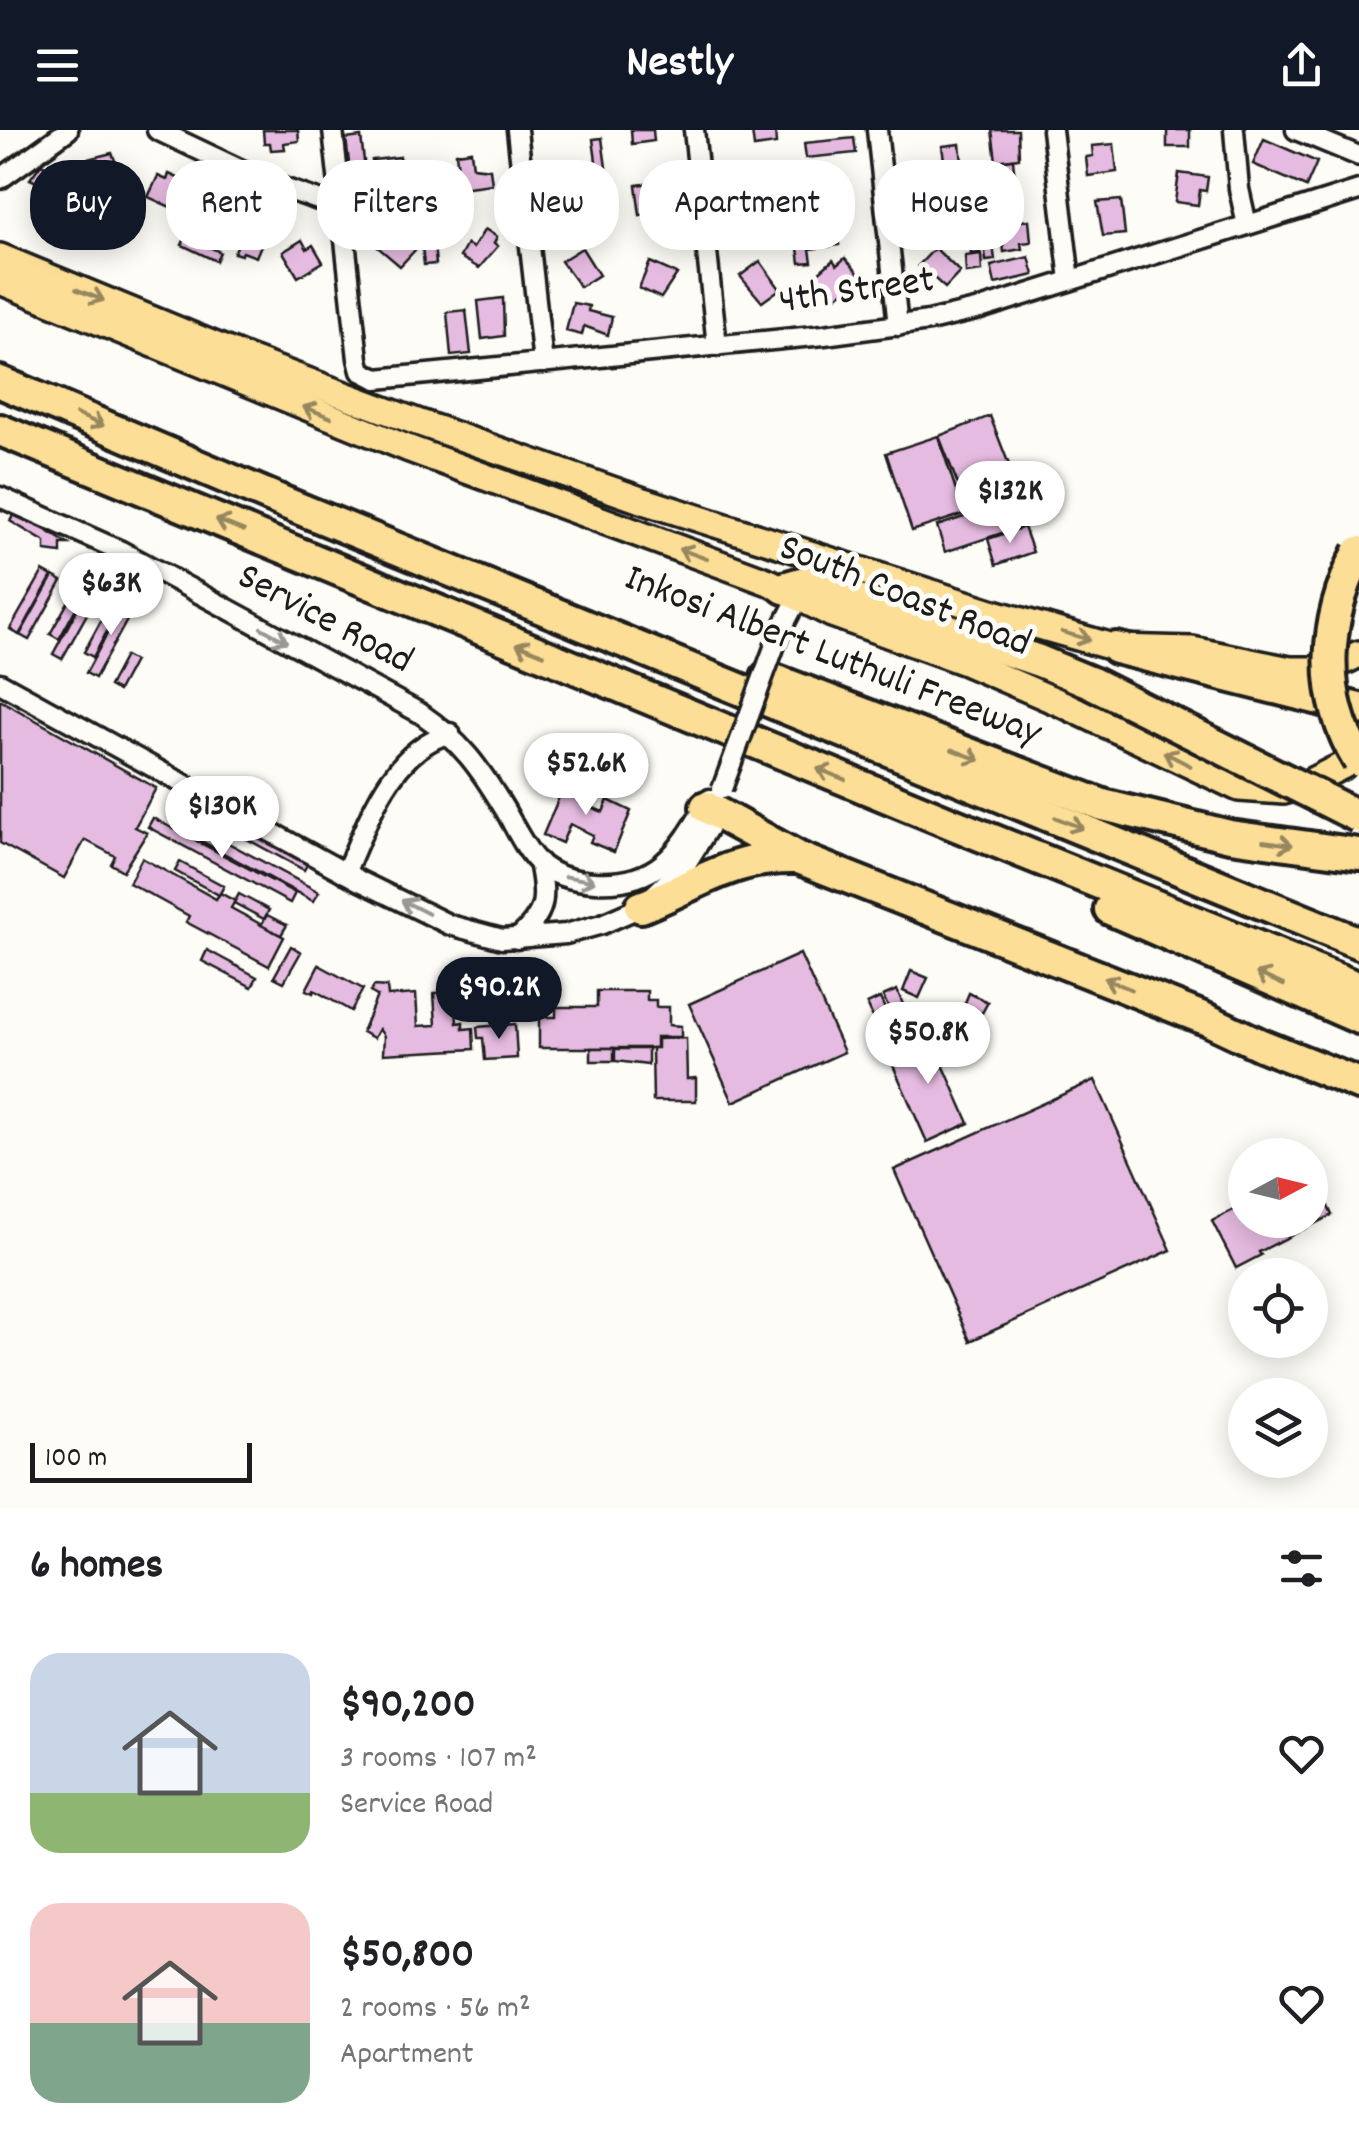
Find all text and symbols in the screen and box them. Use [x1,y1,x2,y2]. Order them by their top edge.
text: Nestly [626,33,733,97]
icon: menu [30,38,85,93]
icon: share [1274,38,1329,93]
chip: Buy [30,160,146,250]
chip: Rent [166,160,297,250]
chip: Filters [317,160,474,250]
chip: New [494,160,619,250]
chip: Apartment [639,160,855,250]
chip: House [875,160,1024,250]
street label: 4th Street [776,254,938,332]
one-way arrow [74,288,104,306]
one-way arrow [302,402,333,420]
one-way arrow [74,412,105,430]
pin: $132K [940,461,1080,546]
text: $132K [977,470,1043,516]
one-way arrow [215,515,246,533]
street label: South Coast Road [770,522,1038,674]
one-way arrow [678,544,709,562]
street label: Service Road [226,551,422,691]
street label: Inkosi Albert Luthuli Freeway [615,552,1049,764]
pin: $63K [52,553,170,638]
text: $63K [81,562,141,608]
one-way arrow [259,626,288,646]
one-way arrow [1060,628,1091,646]
one-way arrow [516,639,546,657]
pin: $52.6K [505,733,667,818]
text: $52.6K [546,742,626,788]
one-way arrow [950,747,981,765]
one-way arrow [1162,749,1192,768]
one-way arrow [816,763,847,781]
pin: $130K [152,776,292,861]
text: $130K [187,785,257,831]
one-way arrow [1054,815,1084,833]
one-way arrow [1262,835,1294,853]
one-way arrow [563,870,596,889]
one-way arrow [400,897,430,916]
pin: $90.2K [418,957,580,1042]
text: $90.2K [458,966,540,1012]
one-way arrow [1255,969,1286,987]
one-way arrow [1103,973,1134,991]
pin: $50.8K [847,1002,1009,1087]
text: $50.8K [887,1011,969,1057]
north arrow [1228,1138,1328,1238]
map controls [1228,1138,1328,1478]
button: locate [1228,1258,1328,1358]
button: layers [1228,1378,1328,1478]
scale bar [30,1438,252,1482]
text: 100 m [45,1440,107,1480]
text: 6 homes [30,1538,163,1598]
icon: filters [1274,1541,1329,1596]
text: $90,200 [340,1677,476,1737]
icon: home [110,1693,230,1813]
icon: heart [1274,1726,1329,1781]
text: 3 rooms · 107 m² [340,1737,537,1783]
text: Service Road [340,1783,493,1829]
text: $50,800 [340,1927,474,1987]
icon: home [110,1943,230,2063]
icon: heart [1274,1976,1329,2031]
text: 2 rooms · 56 m² [340,1987,531,2033]
text: Apartment [340,2033,474,2079]

